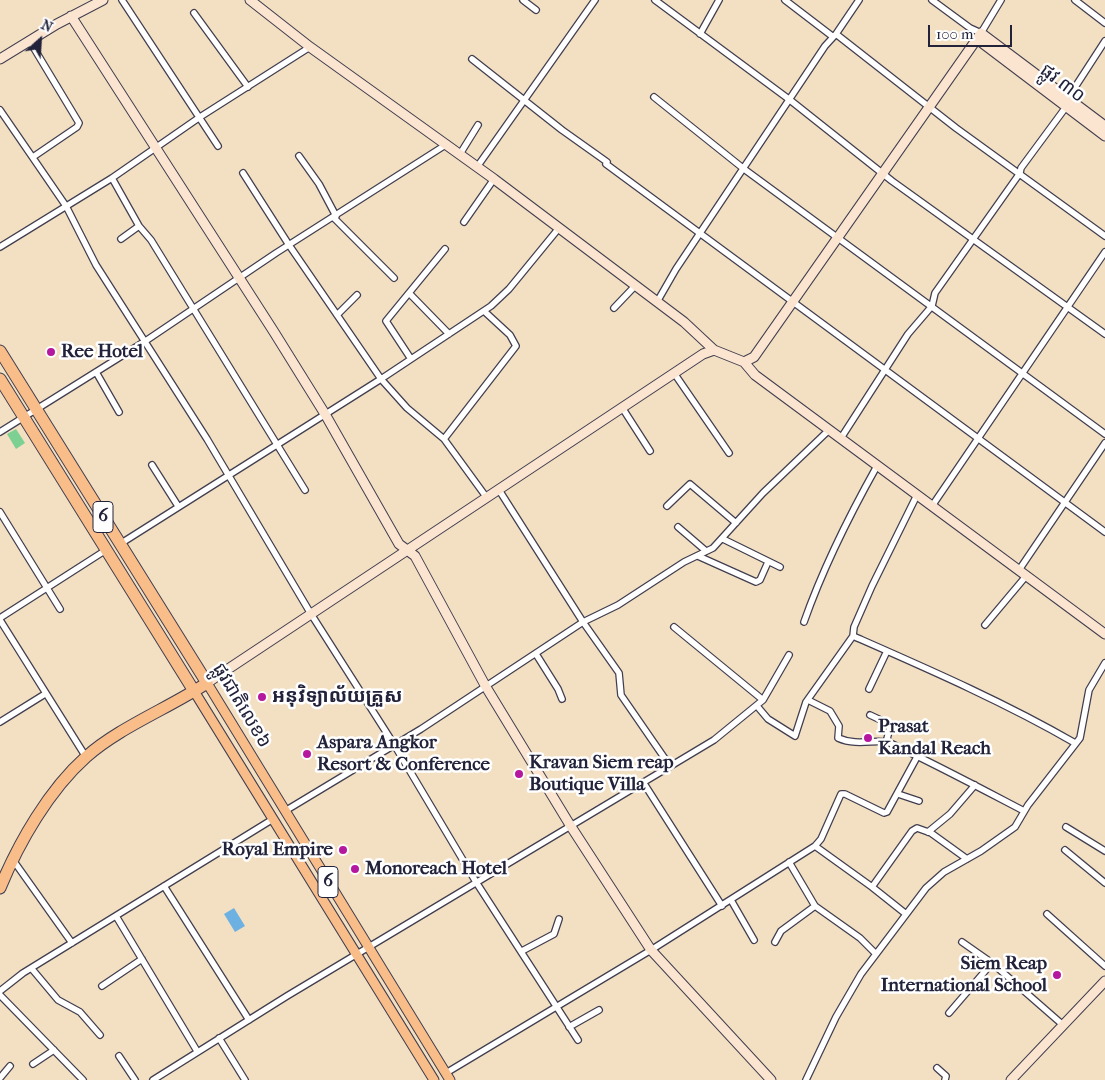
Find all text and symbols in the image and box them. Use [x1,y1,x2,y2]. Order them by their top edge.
north arrow [15,15,65,65]
scale bar [930,15,1014,47]
text: N [38,16,55,36]
text: 100 m [936,25,974,43]
street label: ផ្លូវ ៣០ [1035,60,1089,108]
place label: Ree Hotel [61,341,143,363]
marker: Ree Hotel [45,346,57,358]
road number: 6 [93,502,113,532]
street label: ផ្លូវជាតិលេខ៦ [207,659,275,753]
place label: អនុវិទ្យាល័យគ្រួស [272,686,402,708]
marker: អនុវិទ្យាល័យគ្រួស [256,691,268,703]
place label: Prasat Kandal Reach [878,716,991,760]
place label: Aspara Angkor Resort & Conference [317,732,490,776]
marker: Prasat Kandal Reach [862,732,874,744]
marker: Aspara Angkor Resort & Conference [301,748,313,760]
place label: Kravan Siem reap Boutique Villa [529,752,674,796]
marker: Kravan Siem reap Boutique Villa [513,768,525,780]
place label: Royal Empire [222,839,333,861]
marker: Royal Empire [337,844,349,856]
place label: Monoreach Hotel [365,858,507,880]
marker: Monoreach Hotel [349,863,361,875]
road number: 6 [318,866,338,898]
place label: Siem Reap International School [881,953,1047,997]
marker: Siem Reap International School [1051,969,1063,981]

